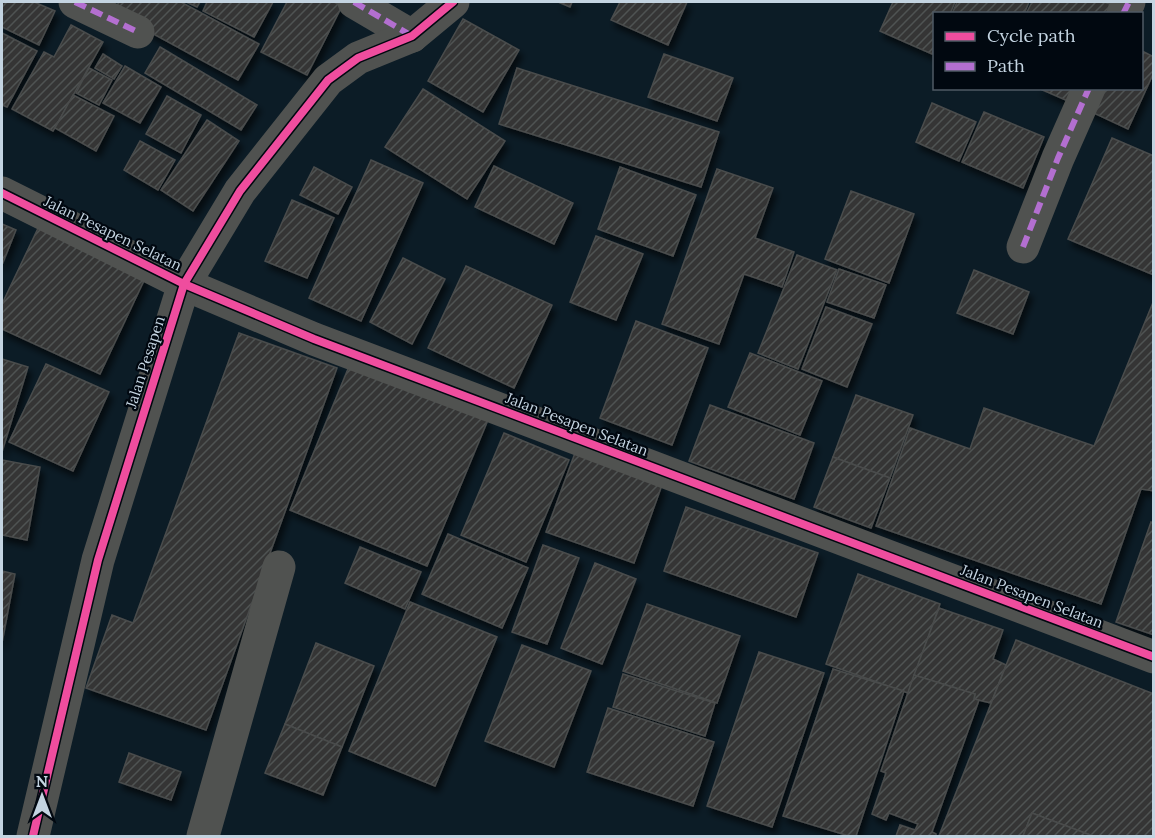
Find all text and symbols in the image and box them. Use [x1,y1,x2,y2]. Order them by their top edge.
legend [933,12,1143,90]
text: Cycle path [987,24,1076,47]
text: Path [987,54,1025,77]
street label: Jalan Pesapen Selatan [40,191,185,275]
street label: Jalan Pesapen [121,313,169,412]
street label: Jalan Pesapen Selatan [502,388,651,460]
street label: Jalan Pesapen Selatan [957,560,1106,632]
north arrow [12,766,72,826]
text: N [36,771,48,791]

